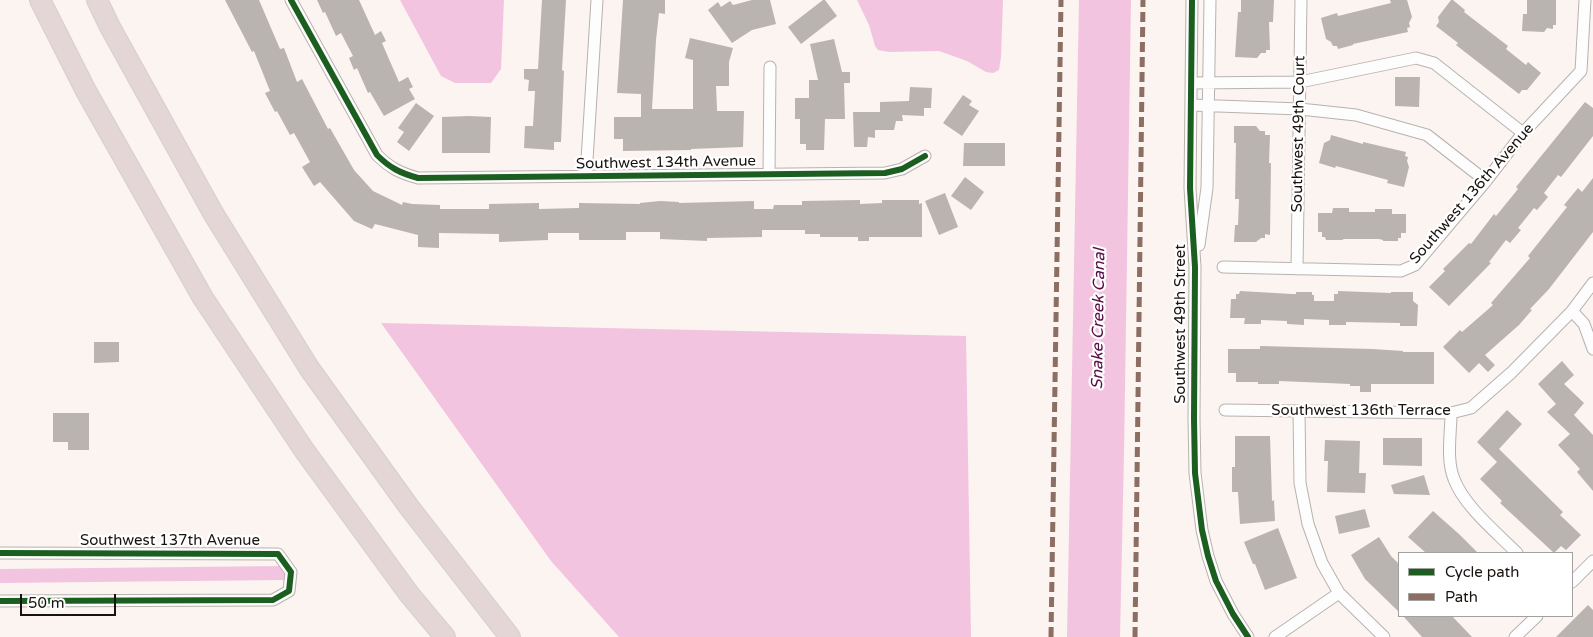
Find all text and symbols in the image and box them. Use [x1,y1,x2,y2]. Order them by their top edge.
street label: Southwest 49th Court [1289,55,1309,213]
street label: Southwest 136th Avenue [1406,120,1538,268]
street label: Southwest 134th Avenue [576,152,756,174]
street label: Southwest 49th Street [1172,244,1190,404]
water label: Snake Creek Canal [1088,248,1110,390]
street label: Southwest 136th Terrace [1271,402,1451,420]
street label: Southwest 137th Avenue [80,532,260,550]
legend [1398,552,1573,617]
text: Cycle path [1445,563,1519,581]
scale bar [22,584,119,616]
text: Path [1445,588,1478,606]
text: 50 m [28,594,65,612]

